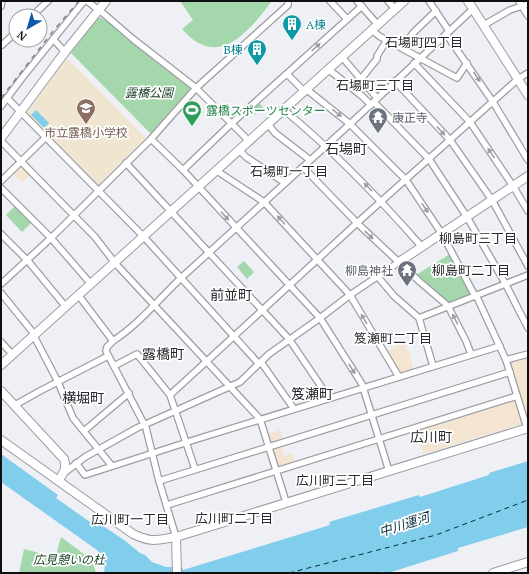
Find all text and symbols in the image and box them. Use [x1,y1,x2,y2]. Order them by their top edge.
north arrow [8,8,48,48]
building icon: A棟 [281,13,303,41]
place label: A棟 [306,17,326,32]
text: N [14,27,29,44]
district label: 石場町四丁目 [385,33,463,51]
building icon: B棟 [246,38,268,66]
place label: B棟 [224,42,243,57]
one-way arrow [311,43,321,52]
one-way arrow [473,72,481,82]
district label: 石場町三丁目 [336,76,414,94]
park label: 露橋公園 [125,85,175,100]
school or university icon: 市立露橋小学校 [75,97,97,125]
sports icon: 露橋スポーツセンター [181,99,203,127]
place label: 露橋スポーツセンター [206,103,326,118]
temple icon: 康正寺 [367,106,389,134]
one-way arrow [332,109,343,118]
place label: 康正寺 [392,110,428,125]
place label: 市立露橋小学校 [44,125,128,140]
one-way arrow [436,126,445,135]
district label: 石場町 [325,139,367,158]
one-way arrow [487,148,495,158]
district label: 石場町一丁目 [250,162,328,180]
one-way arrow [363,182,372,192]
one-way arrow [421,203,429,214]
one-way arrow [220,211,230,221]
one-way arrow [276,215,285,225]
district label: 柳島町三丁目 [439,229,517,247]
one-way arrow [364,230,374,240]
temple icon: 柳島神社 [396,259,418,287]
district label: 柳島町二丁目 [432,261,510,279]
place label: 柳島神社 [345,263,393,278]
district label: 前並町 [210,285,252,304]
one-way arrow [361,313,368,325]
one-way arrow [452,313,458,325]
district label: 笈瀬町二丁目 [354,329,432,347]
district label: 露橋町 [142,344,184,363]
one-way arrow [349,363,356,375]
district label: 笈瀬町 [291,384,333,403]
district label: 横堀町 [62,388,104,407]
district label: 広川町 [410,427,452,446]
district label: 広川町三丁目 [296,471,374,489]
water label: 中川運河 [376,506,434,541]
district label: 広川町二丁目 [195,509,273,527]
district label: 広川町一丁目 [91,510,169,528]
park label: 広見憩いの杜 [33,552,106,567]

